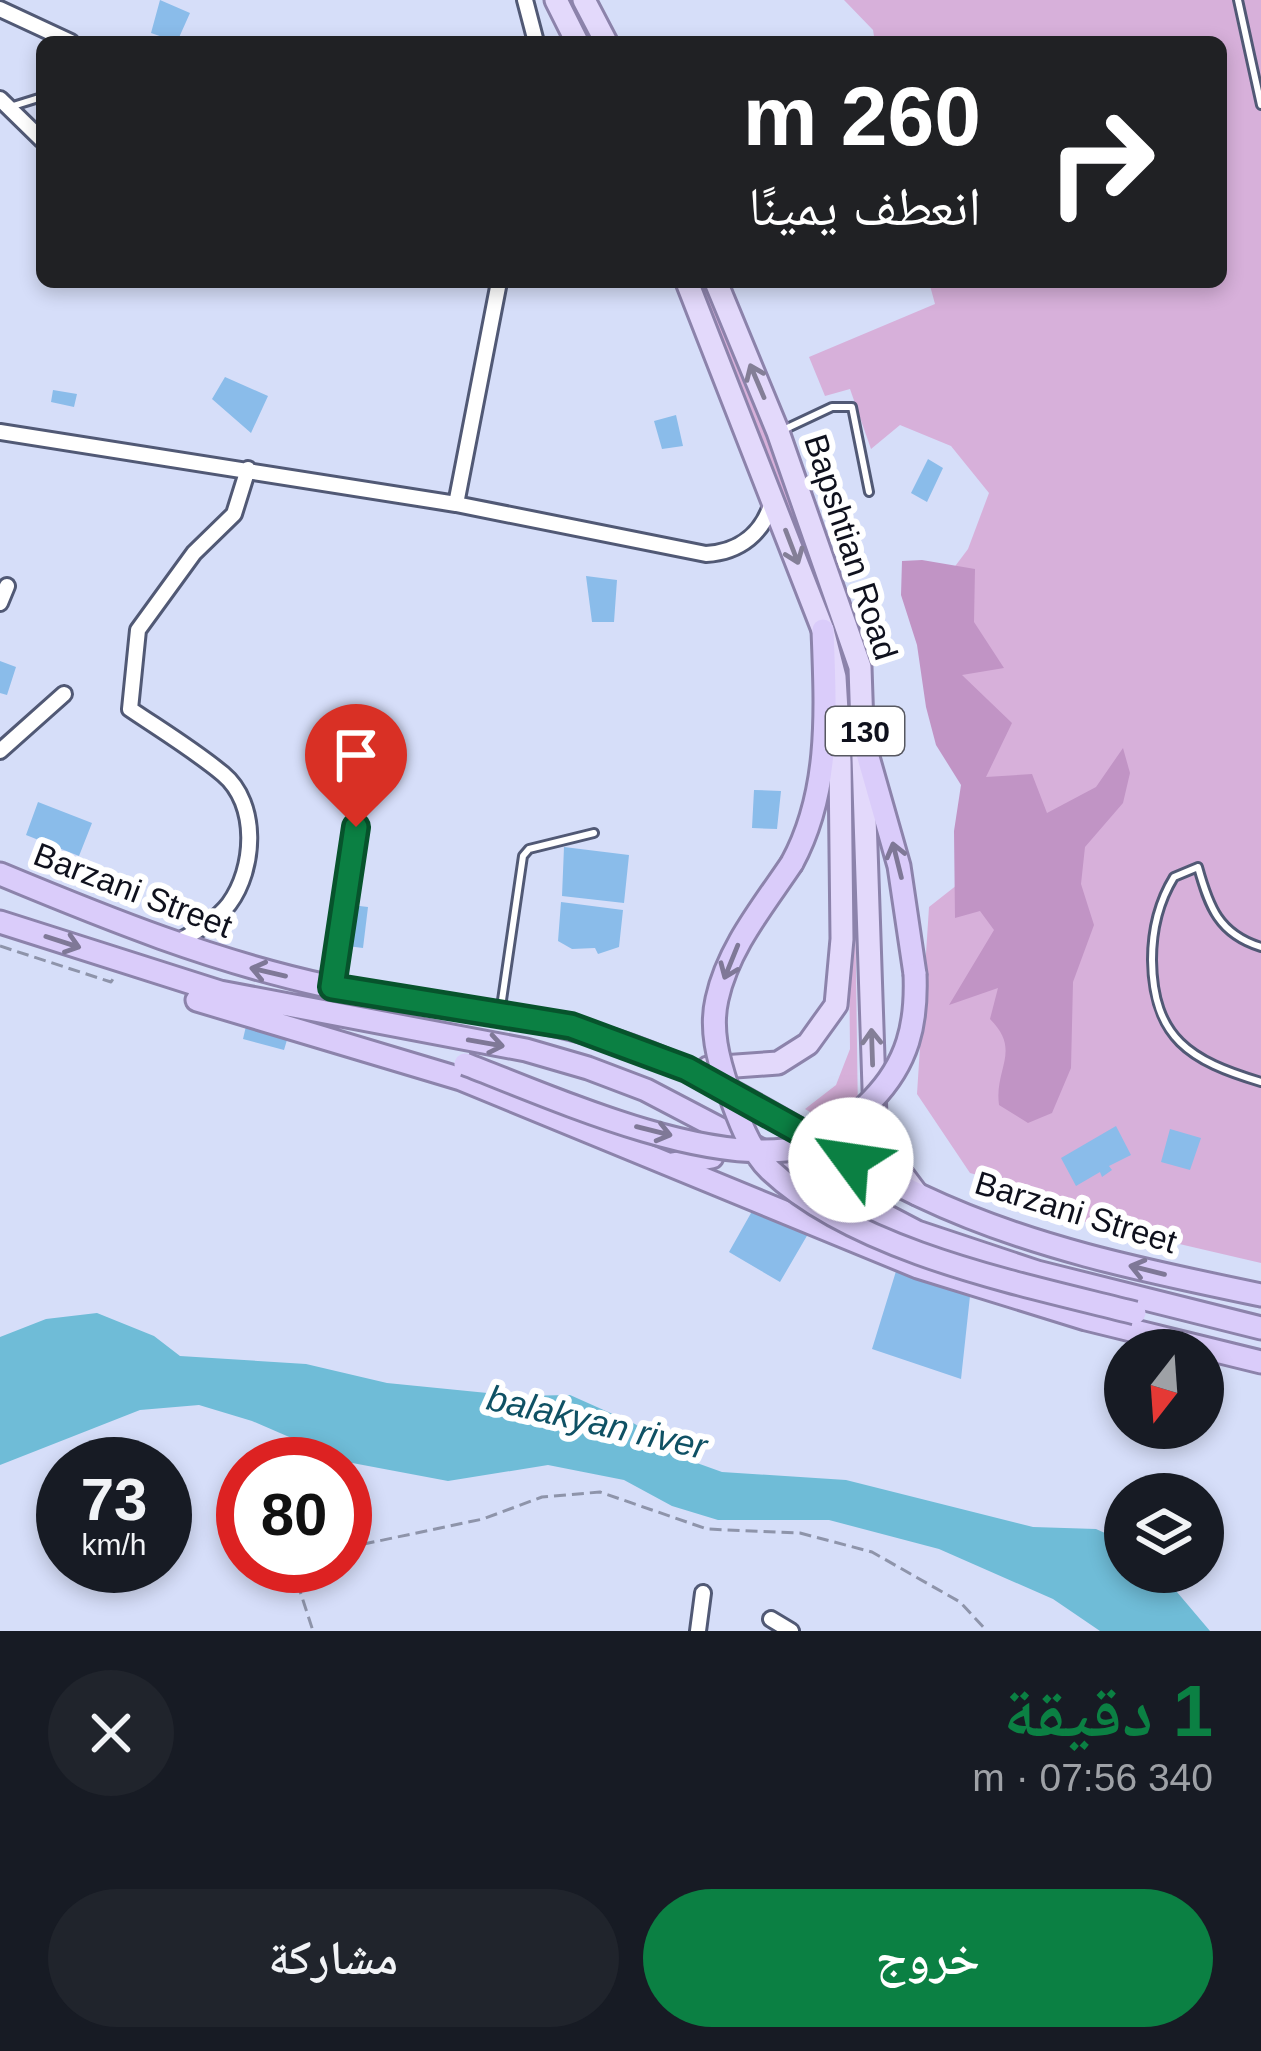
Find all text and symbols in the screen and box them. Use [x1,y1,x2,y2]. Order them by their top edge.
text: 260 m [743,69,981,163]
icon: right [1023,84,1179,240]
text: انعطف يمينًا [748,176,981,236]
one-way arrow [744,364,766,400]
street label: Bapshtian Road [797,430,905,664]
one-way arrow [783,528,804,565]
pin [305,704,407,827]
road number: 130 [826,707,904,755]
icon: arrive [323,722,389,788]
street label: Barzani Street [29,835,237,945]
one-way arrow [885,842,907,880]
one-way arrow [43,933,81,955]
one-way arrow [719,942,740,979]
one-way arrow [250,960,288,982]
one-way arrow [860,1028,883,1067]
one-way arrow [465,1033,504,1056]
position arrow [788,1097,914,1223]
one-way arrow [634,1121,672,1143]
street label: Barzani Street [971,1164,1181,1260]
one-way arrow [1128,1257,1166,1279]
north arrow [1104,1329,1224,1449]
map controls [1104,1329,1224,1593]
water label: balakyan river [483,1377,713,1468]
speed limit sign: 80 [216,1437,372,1593]
text: 73 [81,1466,147,1533]
button: layers [1104,1473,1224,1593]
text: km/h [81,1528,147,1561]
button: close [48,1670,174,1796]
text: 1 دقيقة [1003,1671,1213,1751]
text: 340 m · 07:56 [972,1756,1213,1799]
button: مشاركة [48,1889,619,2027]
button: خروج [643,1889,1213,2027]

